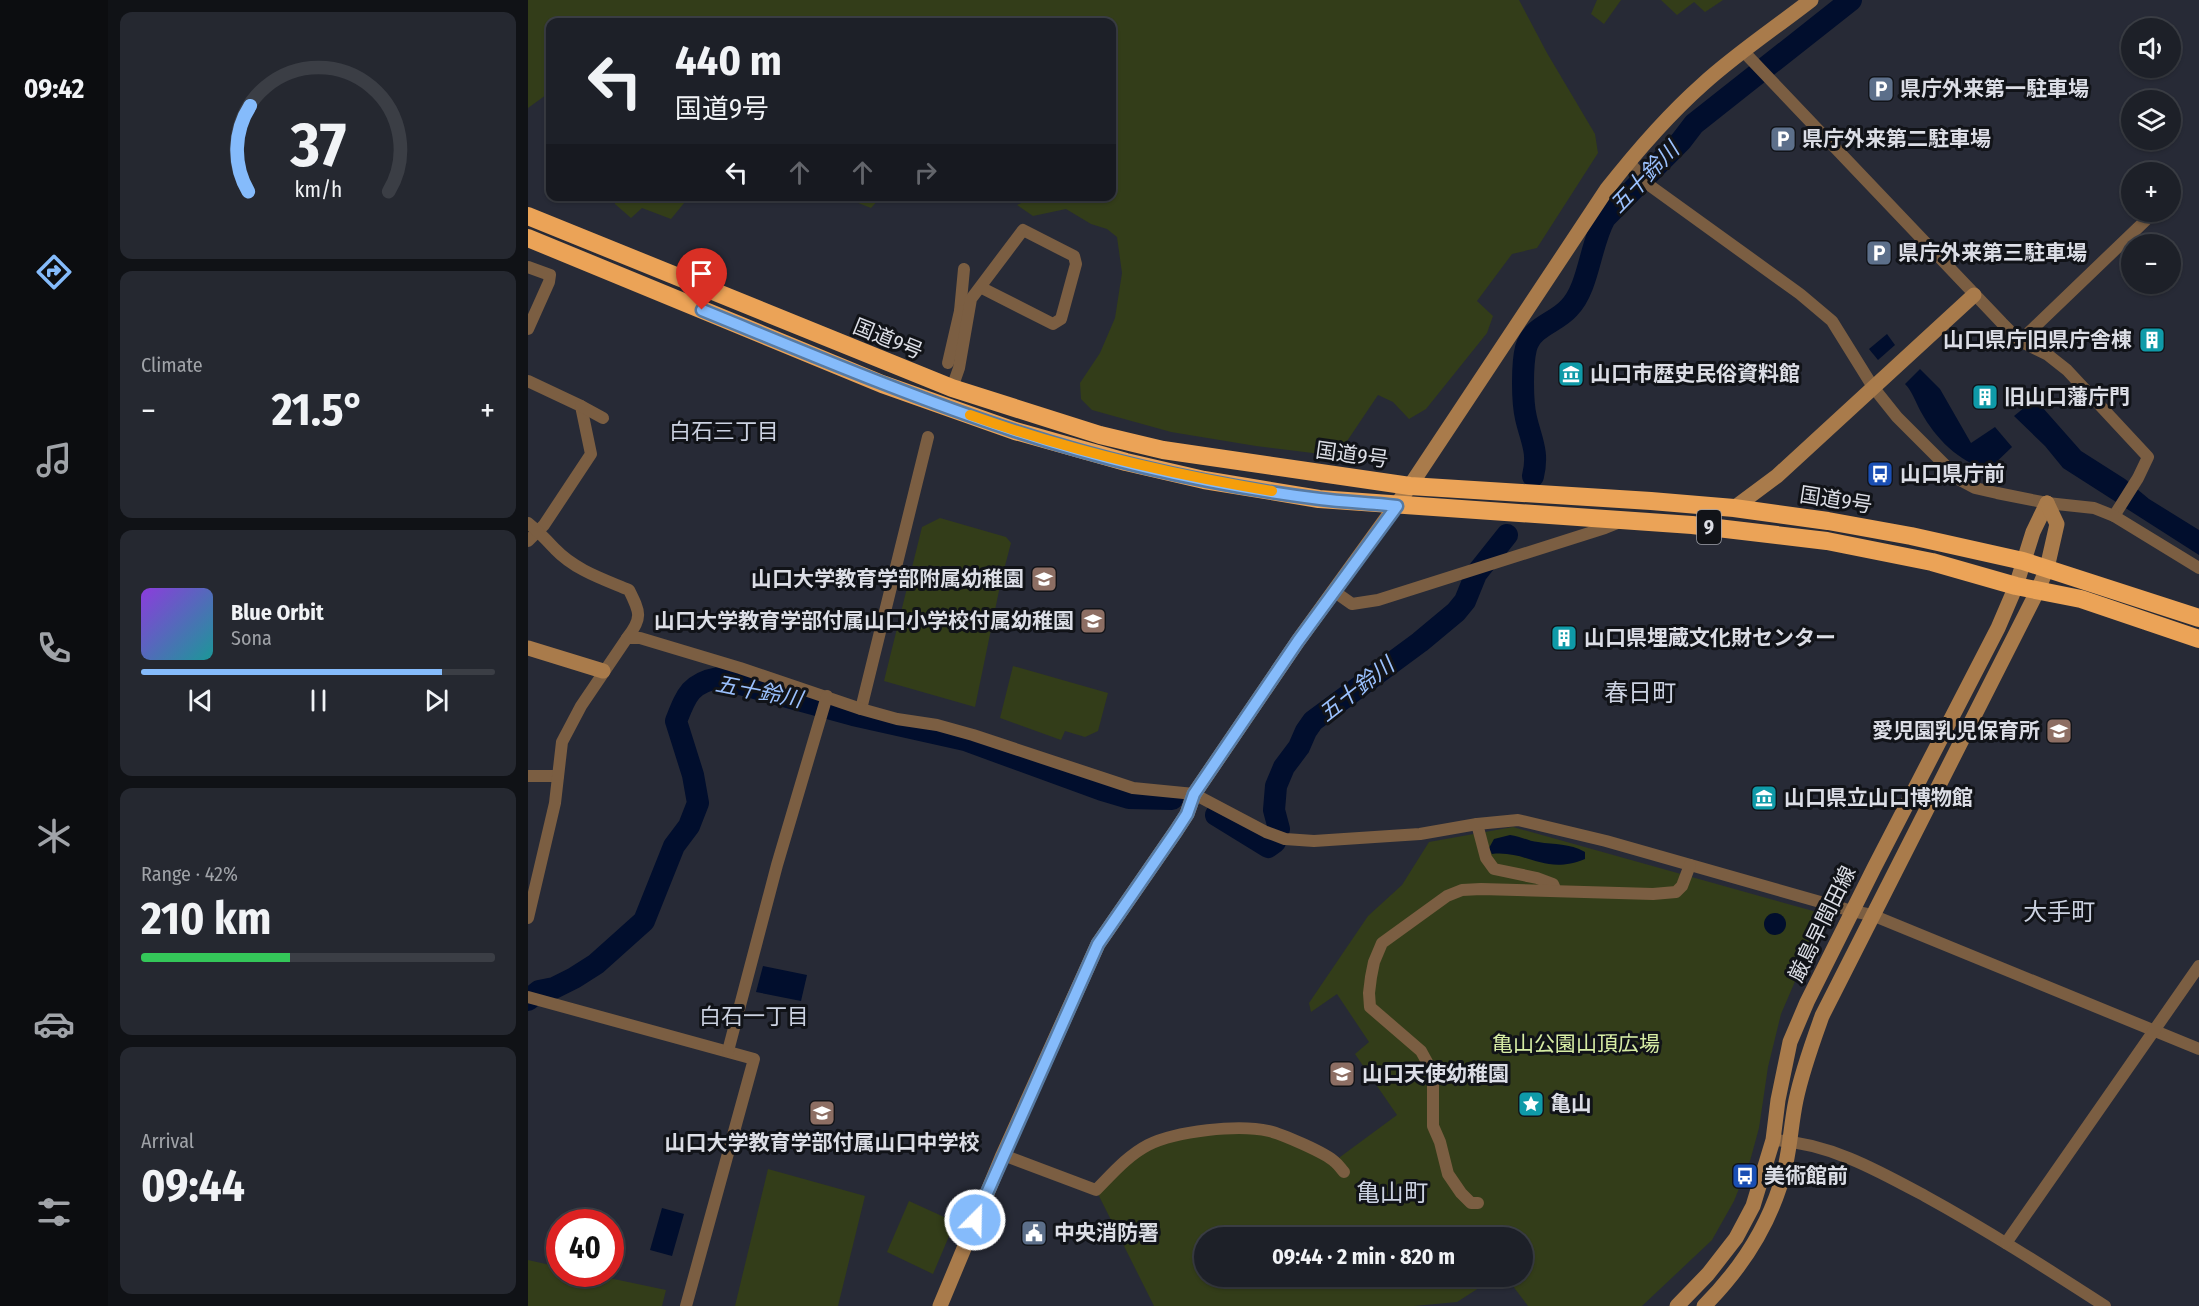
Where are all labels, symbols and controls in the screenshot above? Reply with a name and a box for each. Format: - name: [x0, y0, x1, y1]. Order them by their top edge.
- map controls: [2121, 18, 2181, 294]
- button: sound: [2121, 18, 2181, 78]
- text: 440 m: [675, 36, 782, 86]
- icon: left: [576, 42, 654, 120]
- text: 09:42: [24, 73, 84, 105]
- parking icon: 県庁外来第一駐車場: [1866, 74, 1896, 104]
- place label: 県庁外来第一駐車場: [1900, 76, 2089, 102]
- button: layers: [2121, 90, 2181, 150]
- text: 国道9号: [675, 93, 769, 125]
- text: 37: [289, 109, 346, 184]
- parking icon: 県庁外来第二駐車場: [1768, 124, 1798, 154]
- place label: 県庁外来第二駐車場: [1802, 126, 1991, 152]
- water label: 五十鈴川: [1604, 135, 1686, 218]
- icon: left: [720, 156, 753, 189]
- icon: ahead: [783, 156, 816, 189]
- icon: ahead: [846, 156, 879, 189]
- icon: right: [909, 156, 942, 189]
- button: +: [2121, 162, 2181, 222]
- text: km/h: [294, 178, 342, 204]
- button: −: [2121, 234, 2181, 294]
- parking icon: 県庁外来第三駐車場: [1864, 238, 1894, 268]
- place label: 県庁外来第三駐車場: [1898, 240, 2087, 266]
- pin: [676, 248, 727, 310]
- icon: directions: [33, 251, 75, 293]
- icon: arrive: [685, 257, 718, 290]
- street label: 国道9号: [849, 313, 927, 365]
- building icon: 山口県庁旧県庁舎棟: [2137, 325, 2167, 355]
- place label: 山口県庁旧県庁舎棟: [1943, 327, 2132, 353]
- text: Climate: [141, 353, 203, 377]
- museum icon: 山口市歴史民俗資料館: [1556, 359, 1586, 389]
- place label: 山口市歴史民俗資料館: [1590, 361, 1800, 387]
- building icon: 旧山口藩庁門: [1970, 382, 2000, 412]
- text: 21.5°: [272, 383, 364, 437]
- place label: 旧山口藩庁門: [2004, 384, 2130, 410]
- text: −: [141, 391, 156, 431]
- text: +: [480, 391, 495, 431]
- district label: 白石三丁目: [669, 418, 779, 445]
- street label: 国道9号: [1314, 437, 1390, 473]
- icon: music: [33, 439, 75, 481]
- bus stop icon: 山口県庁前: [1865, 459, 1895, 489]
- place label: 山口県庁前: [1900, 461, 2005, 487]
- street label: 国道9号: [1798, 481, 1874, 519]
- road number: 9: [1697, 510, 1721, 544]
- school or university icon: 山口大学教育学部附属幼稚園: [1029, 564, 1059, 594]
- place label: 山口大学教育学部附属幼稚園: [751, 566, 1024, 592]
- text: Blue Orbit: [231, 599, 324, 626]
- school or university icon: 山口大学教育学部付属山口小学校付属幼稚園: [1078, 606, 1108, 636]
- place label: 山口大学教育学部付属山口小学校付属幼稚園: [654, 608, 1074, 634]
- building icon: 山口県埋蔵文化財センター: [1549, 623, 1579, 653]
- place label: 山口県埋蔵文化財センター: [1584, 625, 1836, 651]
- text: Sona: [231, 626, 272, 650]
- icon: phone: [33, 627, 75, 669]
- water label: 五十鈴川: [1313, 650, 1401, 727]
- water label: 五十鈴川: [713, 670, 807, 714]
- district label: 春日町: [1604, 679, 1676, 707]
- icon: previous: [184, 684, 217, 717]
- icon: pause: [302, 684, 335, 717]
- icon: next: [420, 684, 453, 717]
- school or university icon: 愛児園乳児保育所: [2044, 716, 2074, 746]
- place label: 愛児園乳児保育所: [1872, 718, 2040, 744]
- museum icon: 山口県立山口博物館: [1749, 783, 1779, 813]
- place label: 山口県立山口博物館: [1784, 785, 1973, 811]
- icon: climate: [33, 815, 75, 857]
- text: Range · 42%: [141, 862, 238, 886]
- street label: 厳島早間田線: [1783, 862, 1861, 986]
- text: 210 km: [141, 892, 271, 946]
- district label: 大手町: [2023, 898, 2095, 926]
- icon: car: [33, 1003, 75, 1045]
- district label: 白石一丁目: [699, 1003, 809, 1030]
- park label: 亀山公園山頂広場: [1492, 1031, 1660, 1057]
- school or university icon: 山口天使幼稚園: [1327, 1059, 1357, 1089]
- place label: 山口天使幼稚園: [1362, 1061, 1509, 1087]
- place icon: 亀山: [1516, 1089, 1546, 1119]
- place label: 亀山: [1550, 1091, 1592, 1117]
- school or university icon: 山口大学教育学部付属山口中学校: [807, 1098, 837, 1128]
- text: Arrival: [141, 1129, 194, 1153]
- place label: 山口大学教育学部付属山口中学校: [665, 1130, 980, 1156]
- text: 09:44: [141, 1159, 245, 1213]
- bus stop icon: 美術館前: [1730, 1161, 1760, 1191]
- place label: 美術館前: [1764, 1163, 1848, 1189]
- district label: 亀山町: [1356, 1179, 1428, 1207]
- position arrow: [943, 1188, 1007, 1252]
- icon: filters: [33, 1191, 75, 1233]
- speed limit sign: 40: [546, 1209, 624, 1287]
- public building icon: 中央消防署: [1019, 1218, 1049, 1248]
- place label: 中央消防署: [1054, 1220, 1159, 1246]
- text: 09:44 · 2 min · 820 m: [1272, 1243, 1455, 1270]

